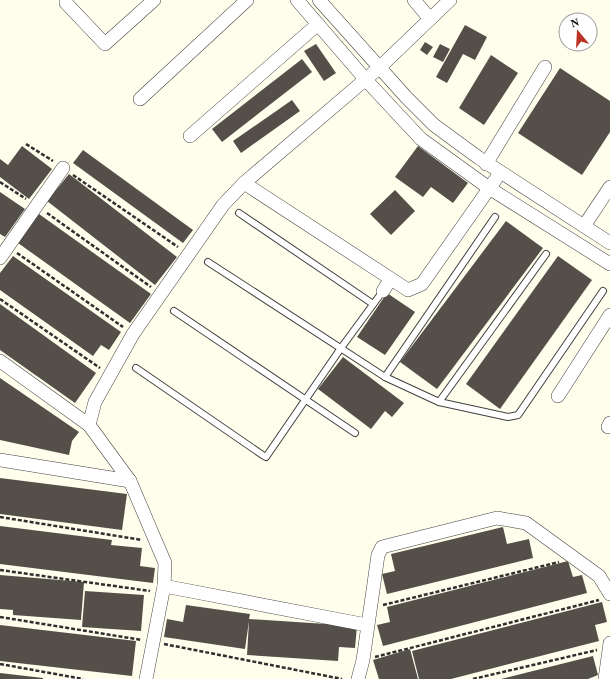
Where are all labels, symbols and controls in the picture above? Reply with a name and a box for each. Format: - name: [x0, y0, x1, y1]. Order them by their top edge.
- north arrow: [558, 12, 598, 52]
- text: N: [569, 16, 581, 29]

